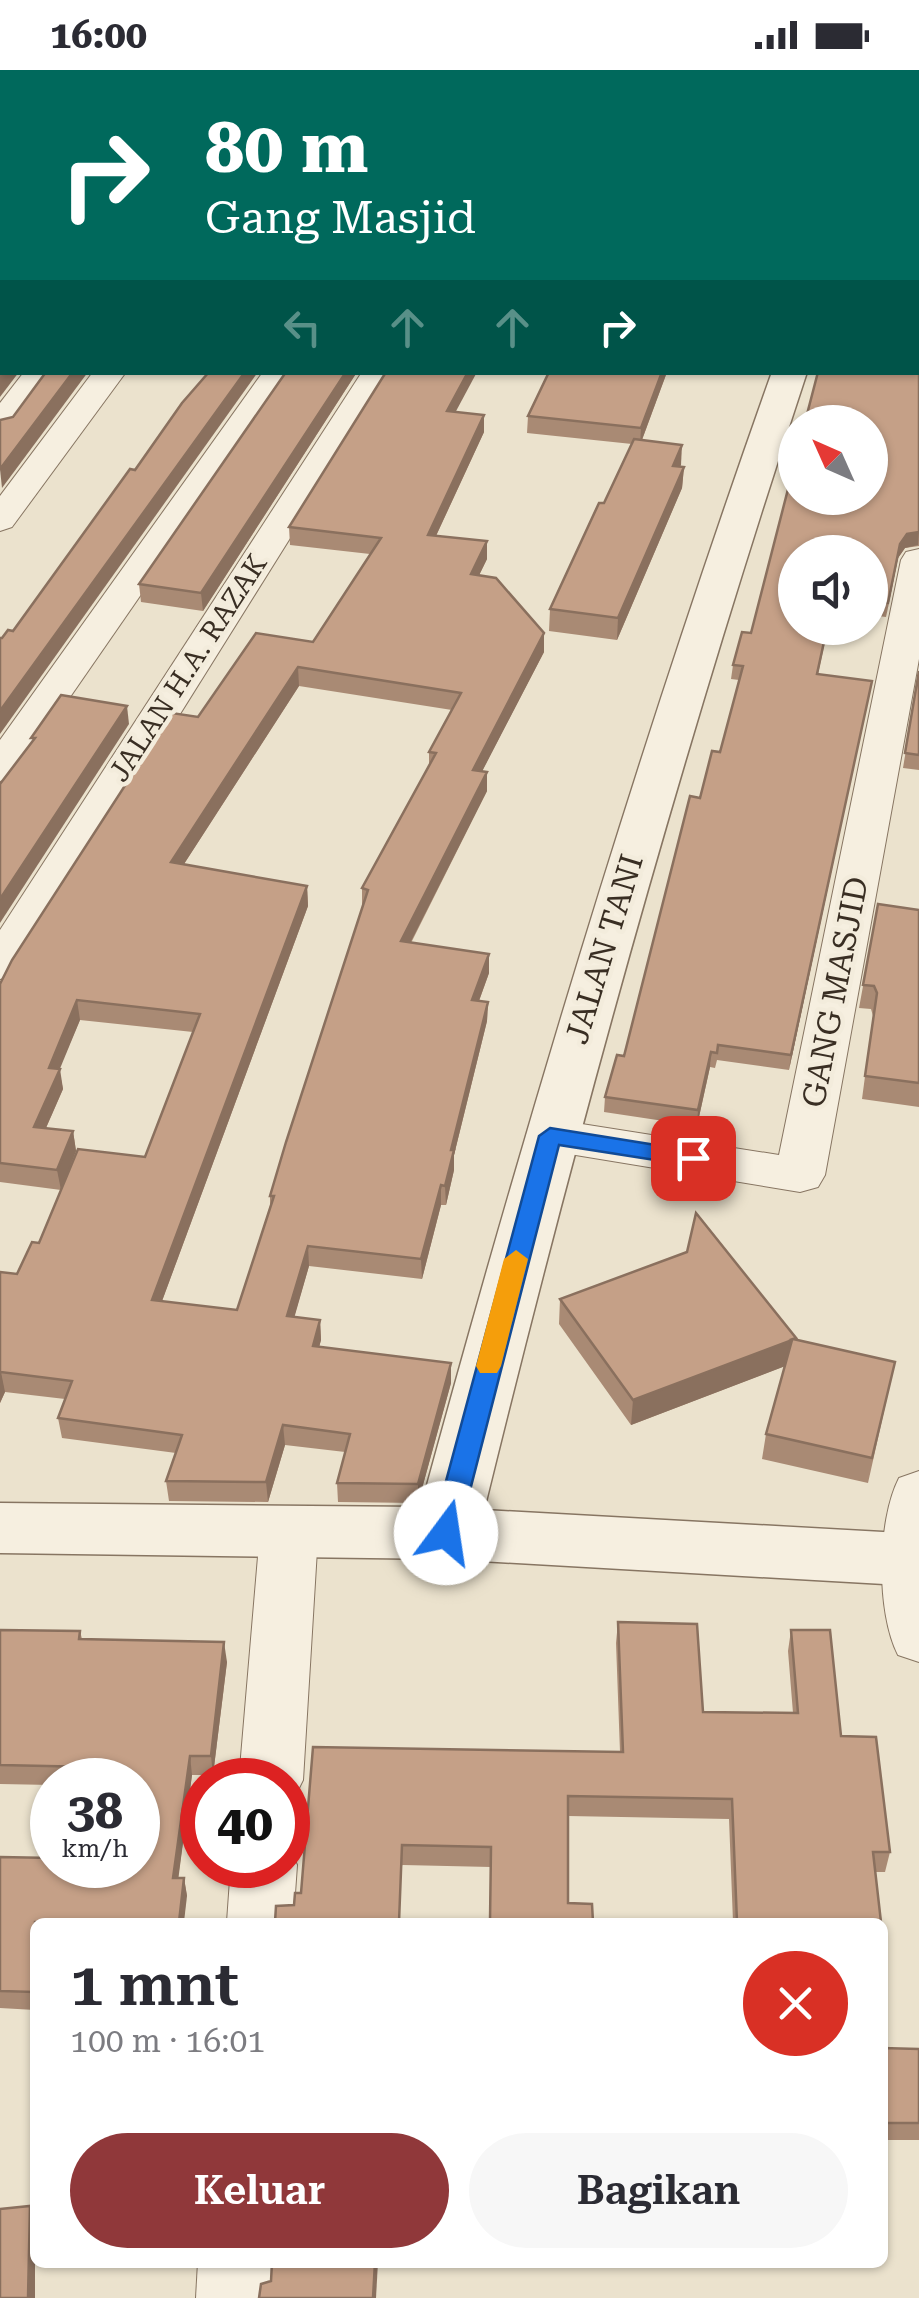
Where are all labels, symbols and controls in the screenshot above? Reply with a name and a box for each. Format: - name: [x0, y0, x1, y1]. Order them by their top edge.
- text: 16:00: [50, 13, 147, 57]
- text: 80 m: [205, 107, 369, 189]
- icon: right: [40, 110, 170, 240]
- text: Gang Masjid: [205, 191, 476, 244]
- icon: left: [275, 300, 330, 355]
- icon: ahead: [380, 300, 435, 355]
- icon: ahead: [485, 300, 540, 355]
- icon: right: [590, 300, 645, 355]
- north arrow: [778, 405, 888, 515]
- map controls: [778, 405, 888, 645]
- button: sound: [778, 535, 888, 645]
- street label: JALAN H.A. RAZAK: [102, 548, 274, 788]
- street label: JALAN TANI: [557, 850, 651, 1048]
- street label: GANG MASJID: [794, 873, 876, 1111]
- pin: [651, 1116, 736, 1201]
- icon: arrive: [666, 1131, 721, 1186]
- position arrow: [394, 1481, 498, 1585]
- speed limit sign: 40: [180, 1758, 310, 1888]
- text: 38: [67, 1782, 123, 1840]
- text: km/h: [62, 1834, 128, 1863]
- text: 1 mnt: [70, 1949, 239, 2020]
- button: close: [743, 1951, 848, 2056]
- text: 100 m · 16:01: [70, 2022, 265, 2060]
- button: Keluar: [70, 2133, 449, 2248]
- button: Bagikan: [469, 2133, 848, 2248]

